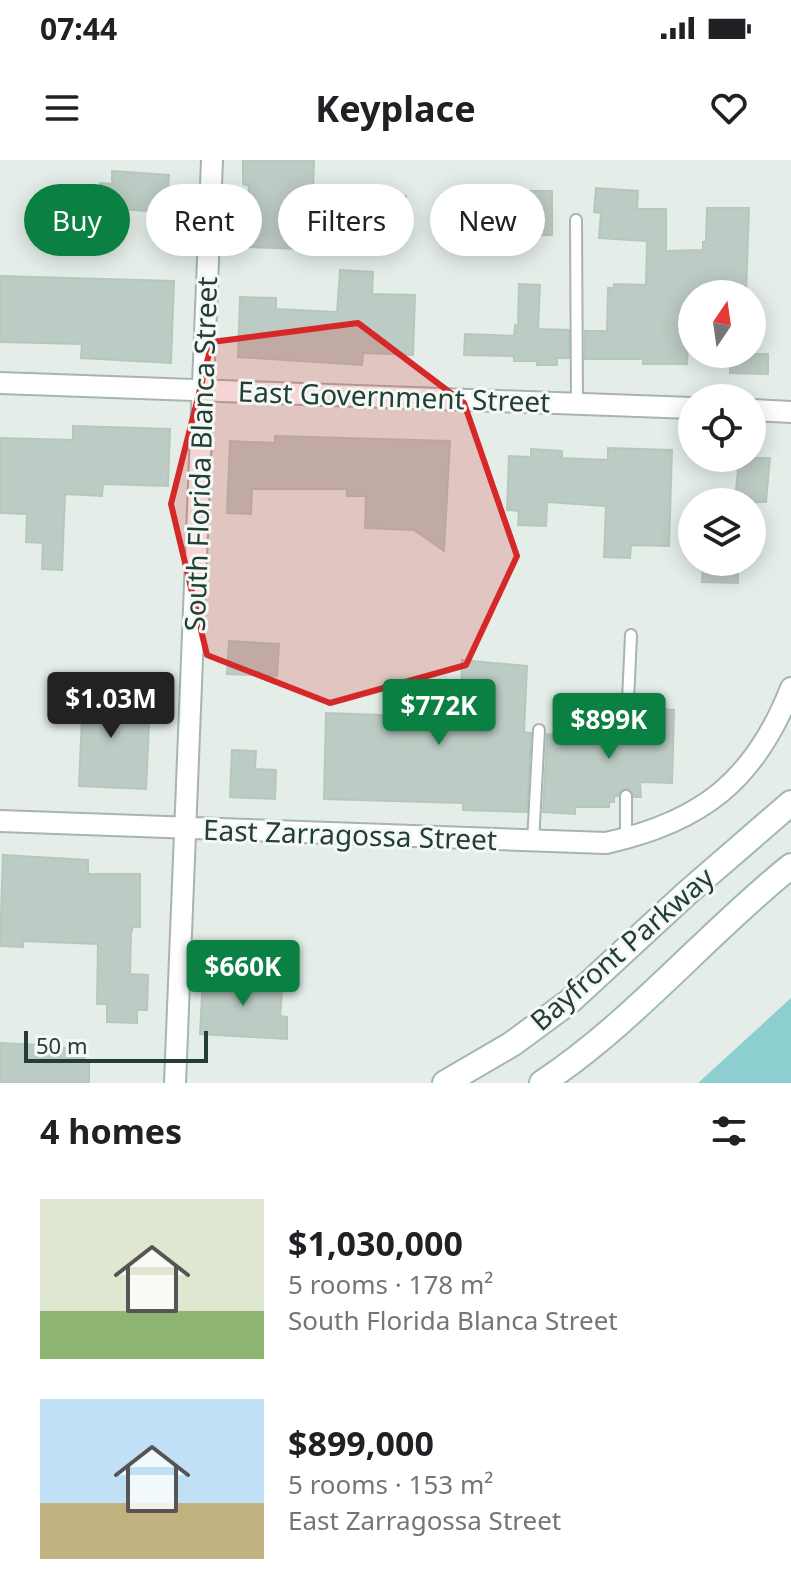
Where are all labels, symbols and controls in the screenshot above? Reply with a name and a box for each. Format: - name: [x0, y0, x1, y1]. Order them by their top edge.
- text: 07:44: [40, 8, 117, 49]
- text: Keyplace: [315, 84, 476, 133]
- icon: menu: [40, 86, 84, 130]
- icon: heart: [707, 86, 751, 130]
- chip: Buy: [24, 184, 130, 256]
- chip: Rent: [146, 184, 262, 256]
- chip: Filters: [278, 184, 414, 256]
- chip: New: [430, 184, 545, 256]
- street label: South Florida Blanca Street: [175, 276, 225, 632]
- north arrow: [678, 280, 766, 368]
- map controls: [678, 280, 766, 576]
- street label: East Government Street: [237, 372, 551, 420]
- button: locate: [678, 384, 766, 472]
- button: layers: [678, 488, 766, 576]
- pin: $1.03M: [46, 672, 176, 740]
- pin: $772K: [383, 679, 495, 747]
- text: $1.03M: [65, 680, 157, 716]
- text: $772K: [401, 687, 477, 723]
- pin: $899K: [553, 693, 665, 761]
- text: $899K: [571, 701, 647, 737]
- street label: East Zarragossa Street: [202, 810, 498, 858]
- street label: Bayfront Parkway: [521, 857, 722, 1039]
- pin: $660K: [187, 940, 299, 1008]
- text: $660K: [205, 948, 281, 984]
- scale bar: [24, 1027, 208, 1063]
- text: 50 m: [36, 1030, 87, 1060]
- text: 4 homes: [40, 1108, 182, 1154]
- icon: filters: [707, 1109, 751, 1153]
- text: $1,030,000: [288, 1220, 463, 1266]
- icon: home: [104, 1231, 200, 1327]
- text: 5 rooms · 178 m²: [288, 1266, 493, 1302]
- text: South Florida Blanca Street: [288, 1302, 618, 1338]
- text: $899,000: [288, 1420, 434, 1466]
- icon: home: [104, 1431, 200, 1527]
- text: 5 rooms · 153 m²: [288, 1466, 493, 1502]
- text: East Zarragossa Street: [288, 1502, 561, 1538]

